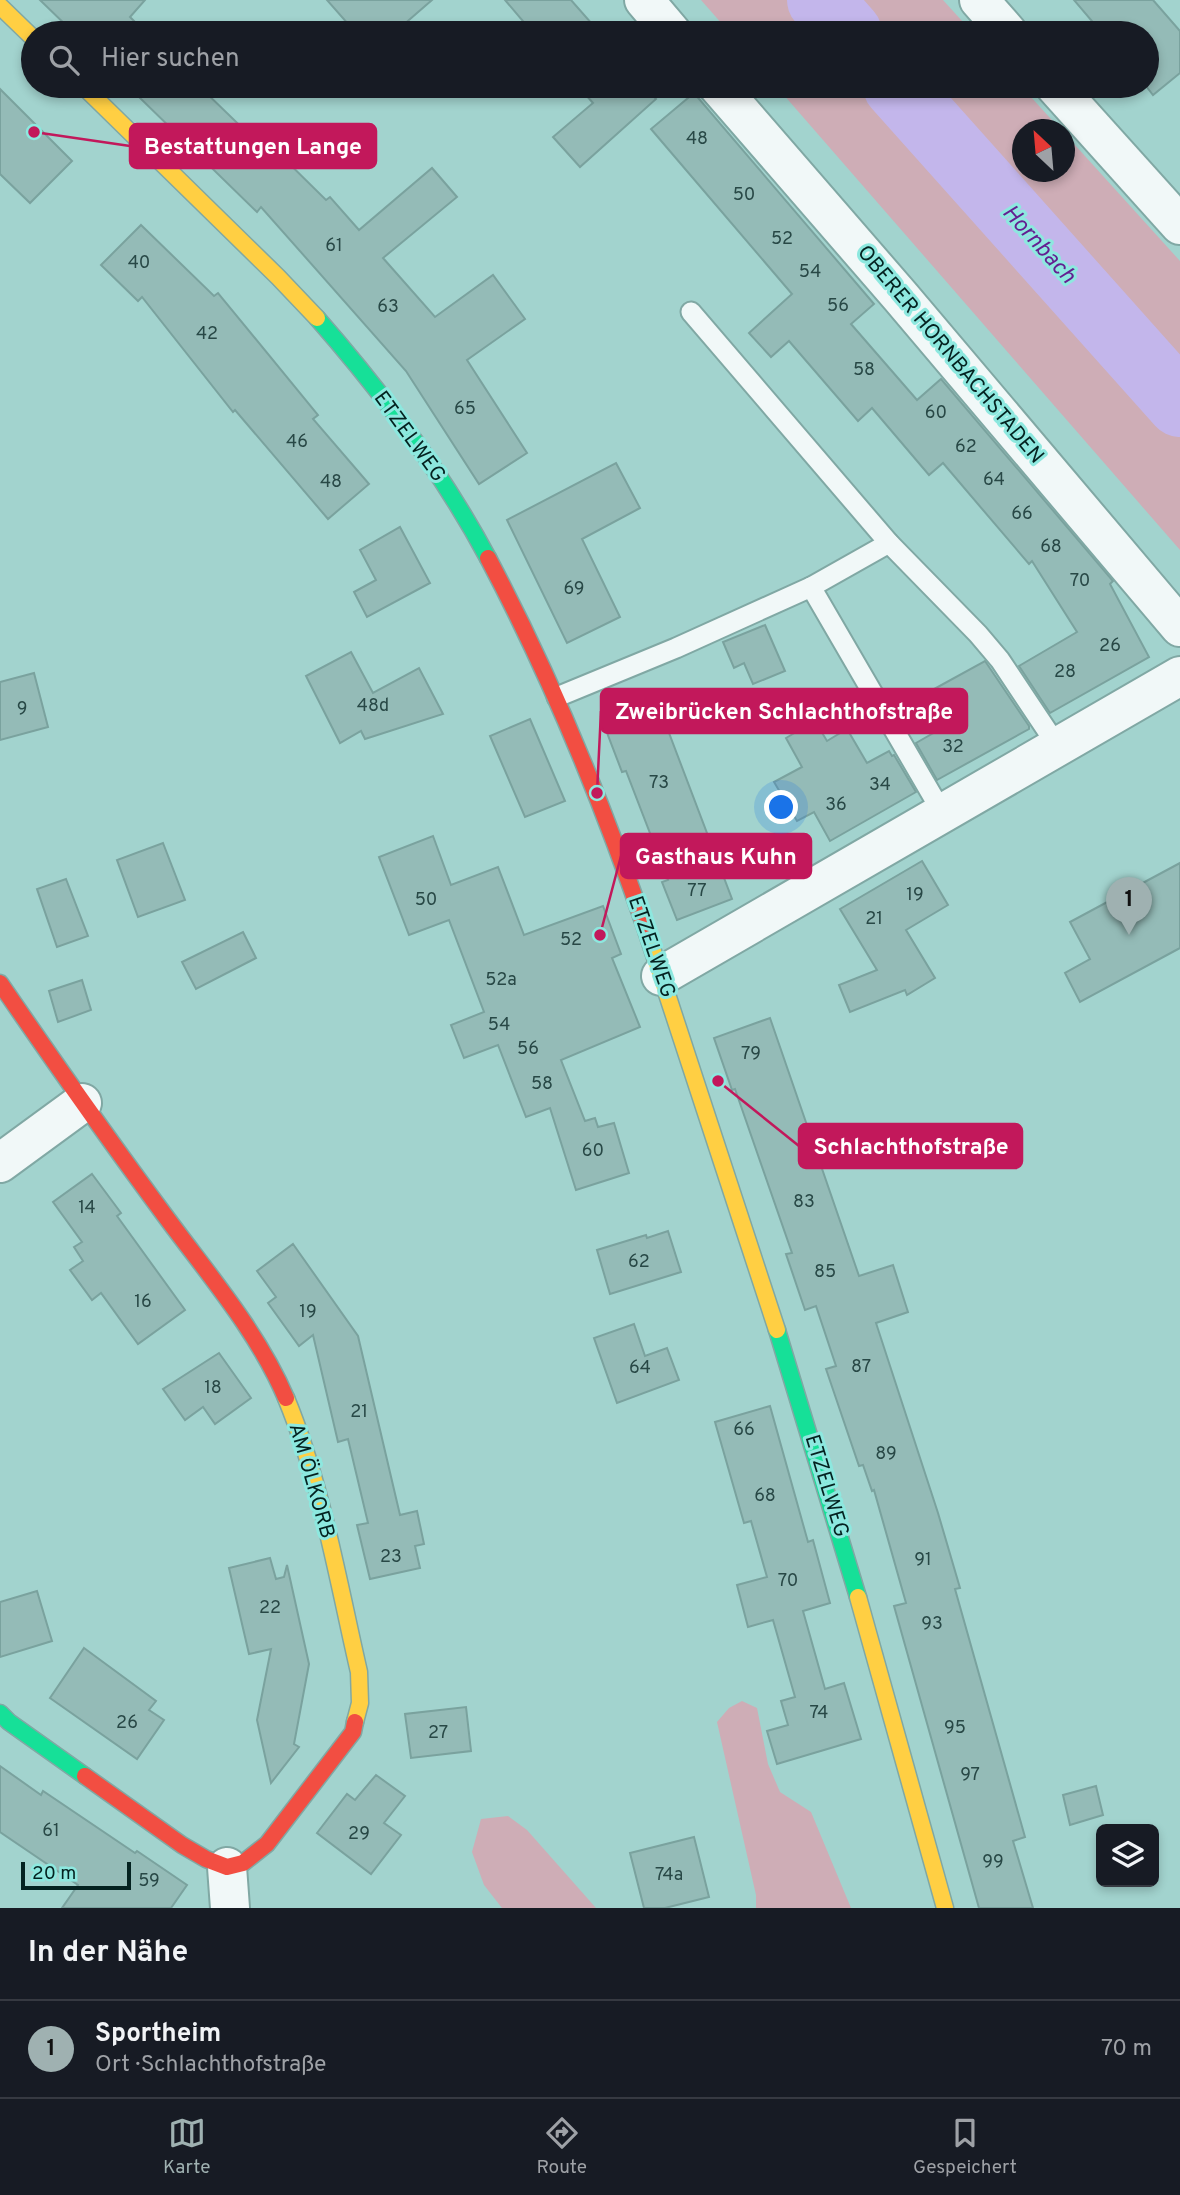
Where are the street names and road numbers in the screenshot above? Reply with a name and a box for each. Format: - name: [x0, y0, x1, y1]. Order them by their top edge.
- street label: OBERER HORNBACHSTADEN: [851, 240, 1049, 470]
- street label: ETZELWEG: [367, 386, 451, 488]
- street label: ETZELWEG: [621, 892, 681, 1002]
- street label: AM ÖLKORB: [282, 1420, 340, 1542]
- street label: ETZELWEG: [798, 1431, 854, 1541]

